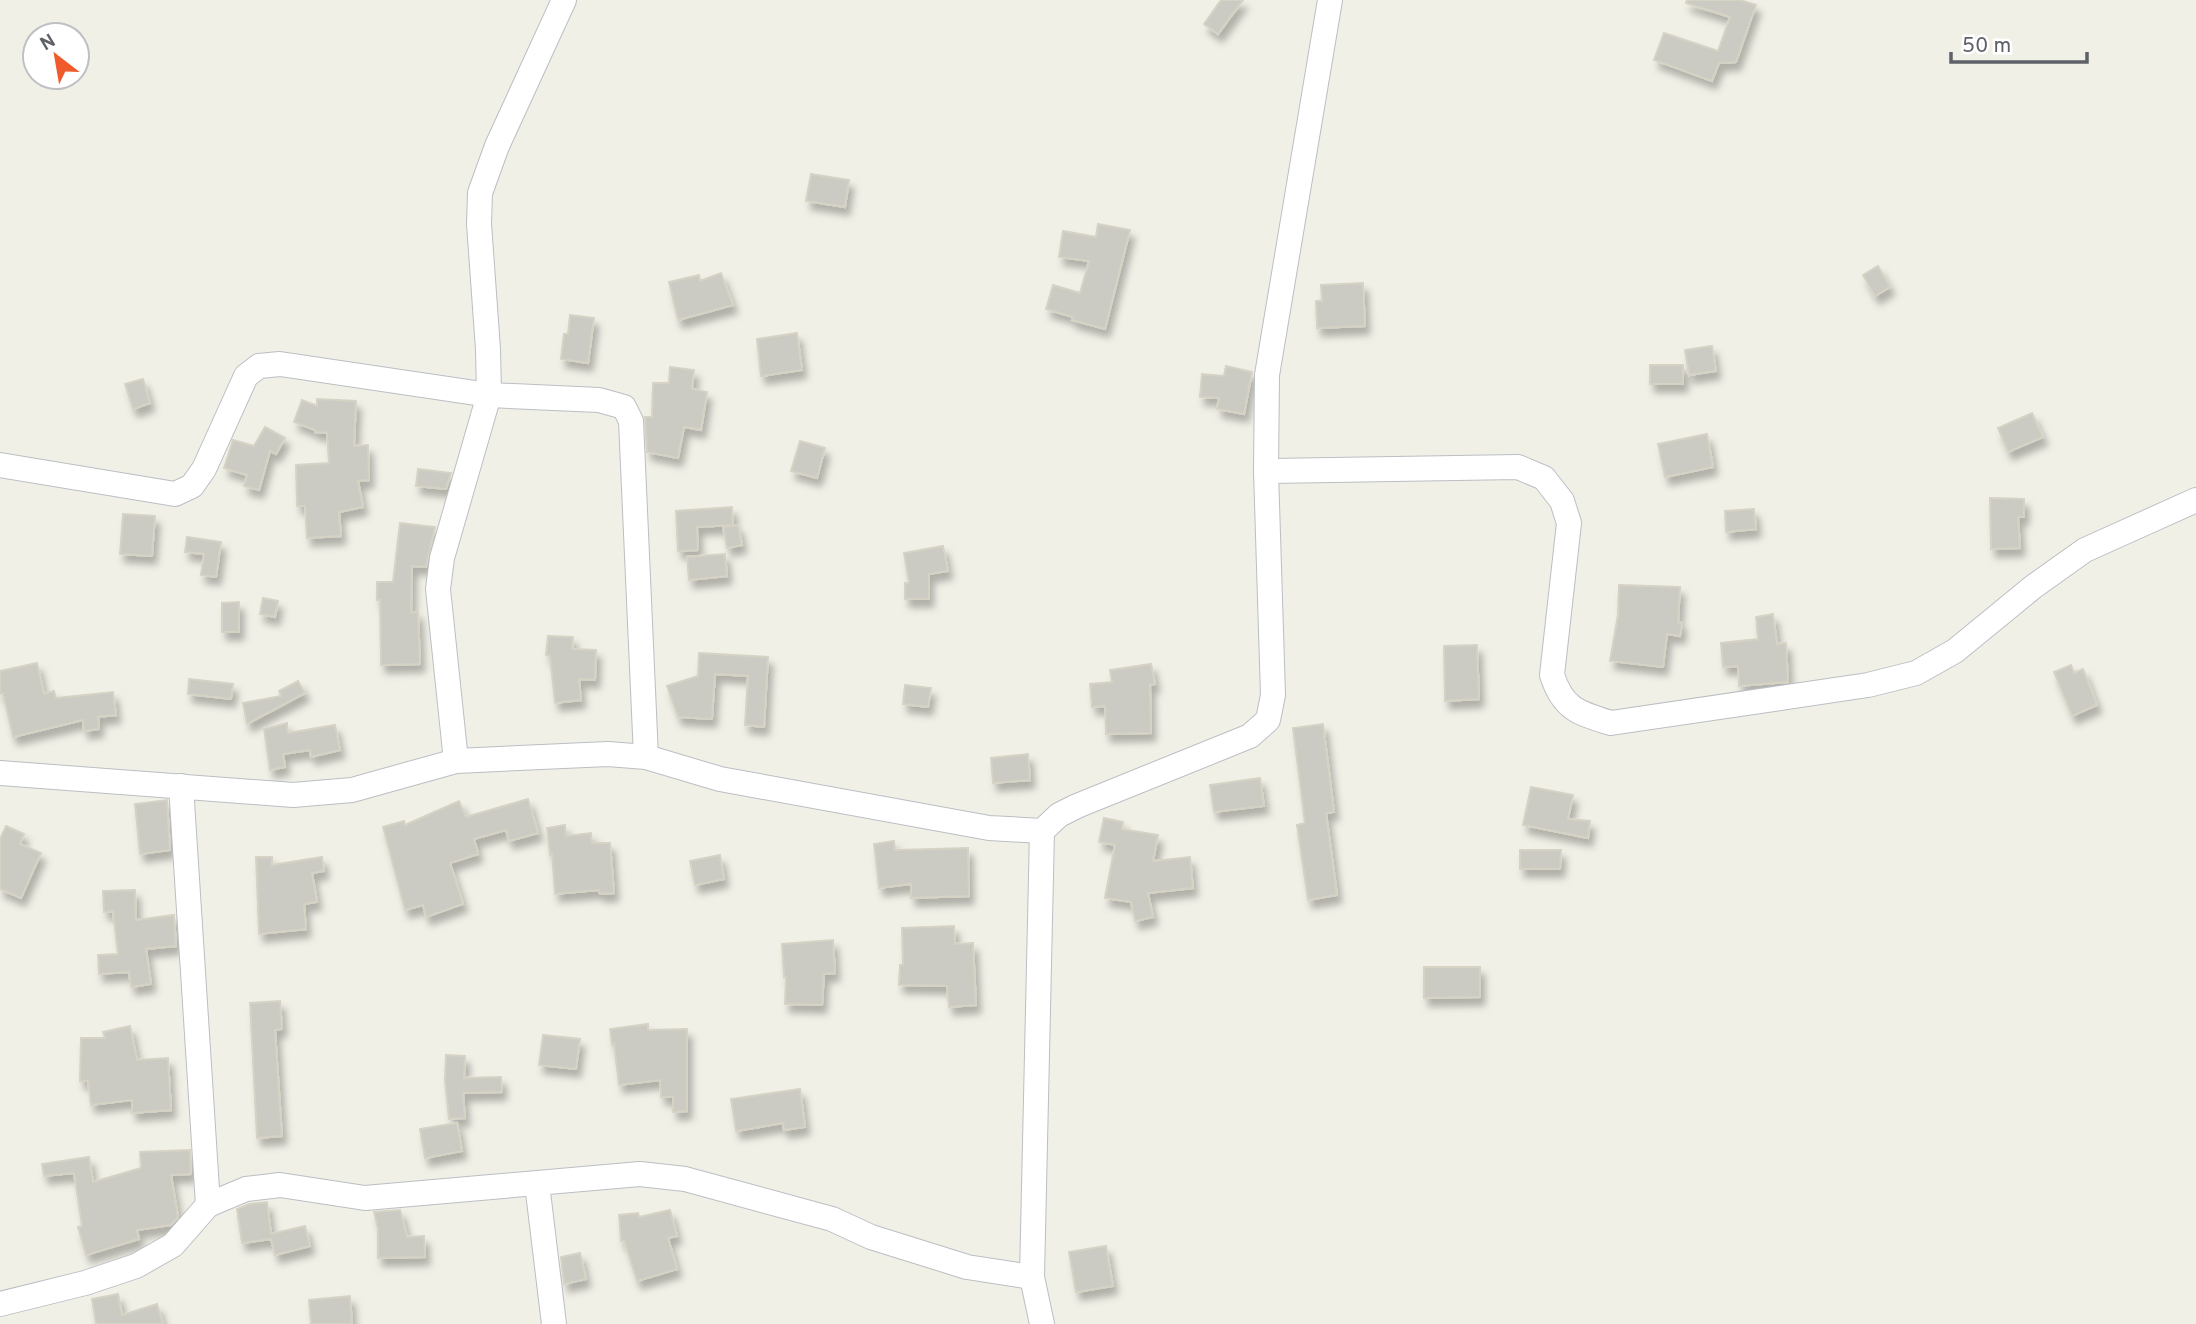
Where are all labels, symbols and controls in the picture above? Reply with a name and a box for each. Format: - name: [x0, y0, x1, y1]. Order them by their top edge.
- north arrow: [21, 21, 91, 91]
- scale bar: [1951, 21, 2088, 65]
- text: N: [36, 29, 60, 57]
- text: 50 m: [1962, 33, 2011, 60]

